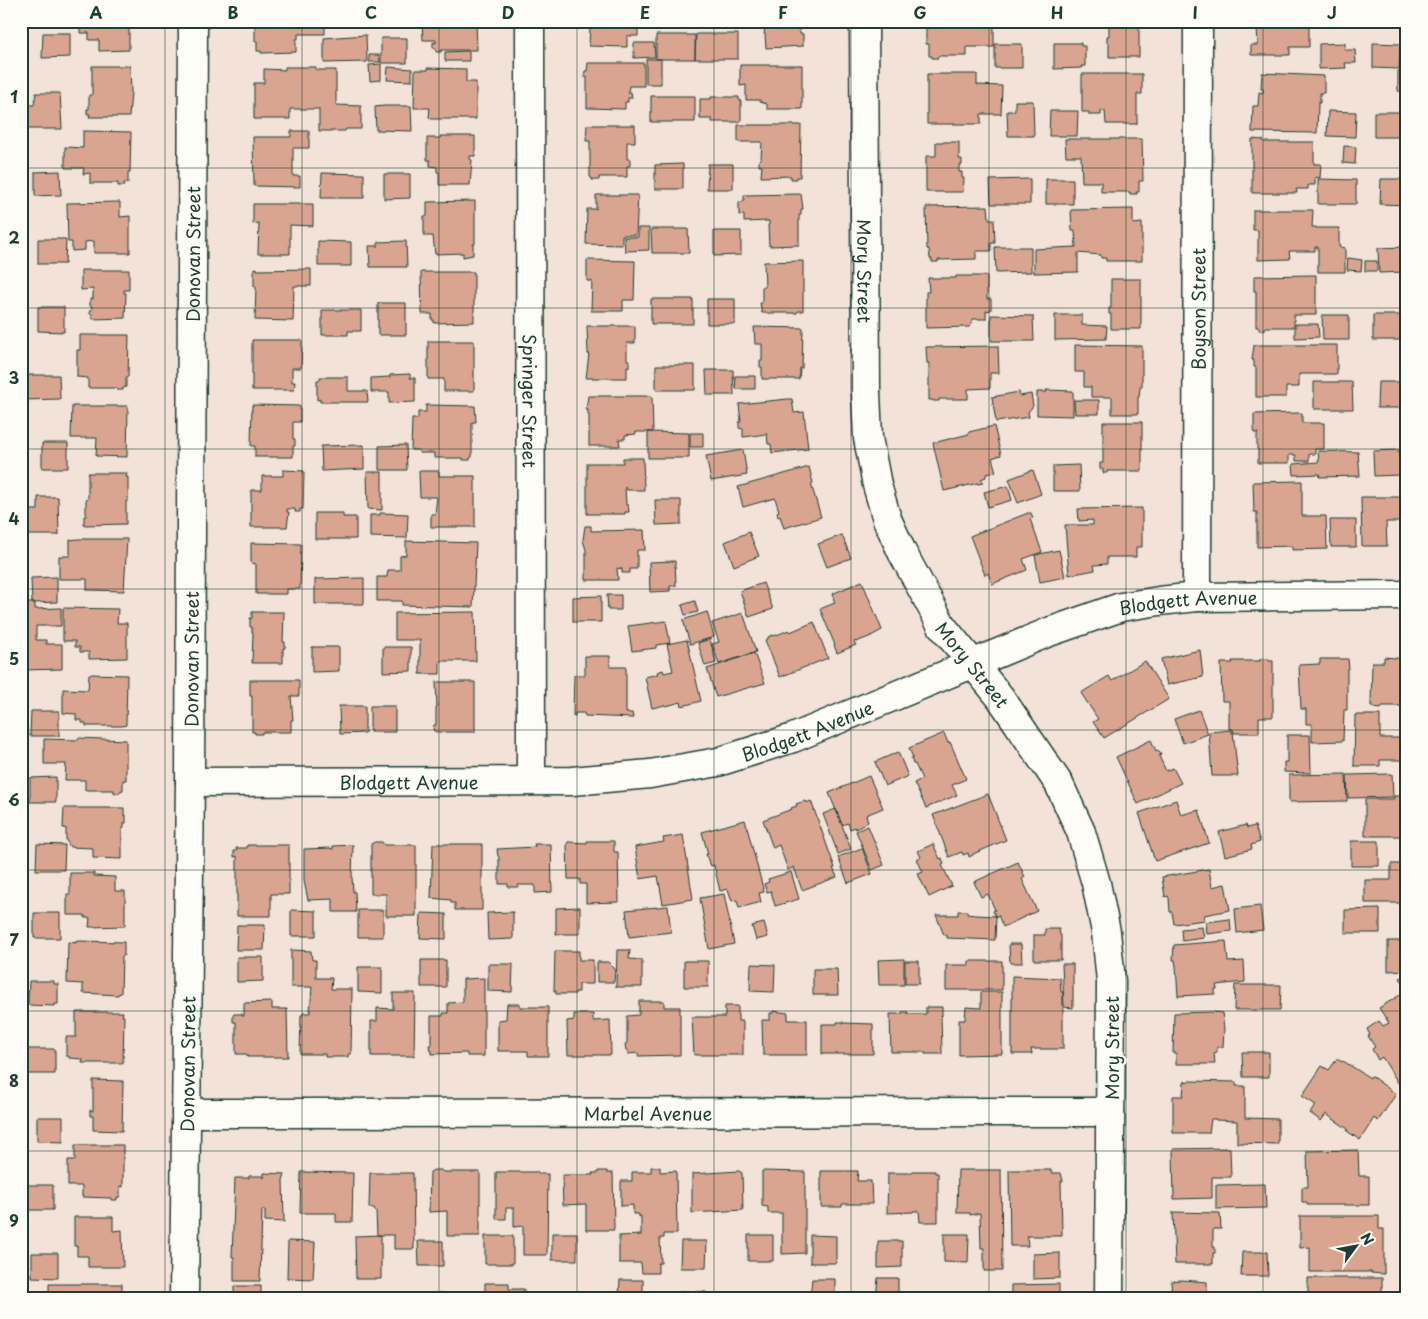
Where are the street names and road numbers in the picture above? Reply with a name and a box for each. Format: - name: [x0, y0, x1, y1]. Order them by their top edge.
- street label: Donovan Street: [178, 186, 206, 322]
- street label: Mory Street: [852, 219, 879, 323]
- street label: Boyson Street: [1184, 248, 1211, 370]
- street label: Springer Street: [517, 334, 544, 468]
- street label: Blodgett Avenue: [1117, 583, 1258, 621]
- street label: Donovan Street: [177, 591, 204, 727]
- street label: Mory Street: [930, 615, 1017, 713]
- street label: Blodgett Avenue: [738, 693, 877, 767]
- street label: Blodgett Avenue: [339, 768, 479, 795]
- street label: Donovan Street: [172, 996, 201, 1132]
- street label: Mory Street: [1098, 996, 1125, 1100]
- street label: Marbel Avenue: [584, 1099, 712, 1126]

